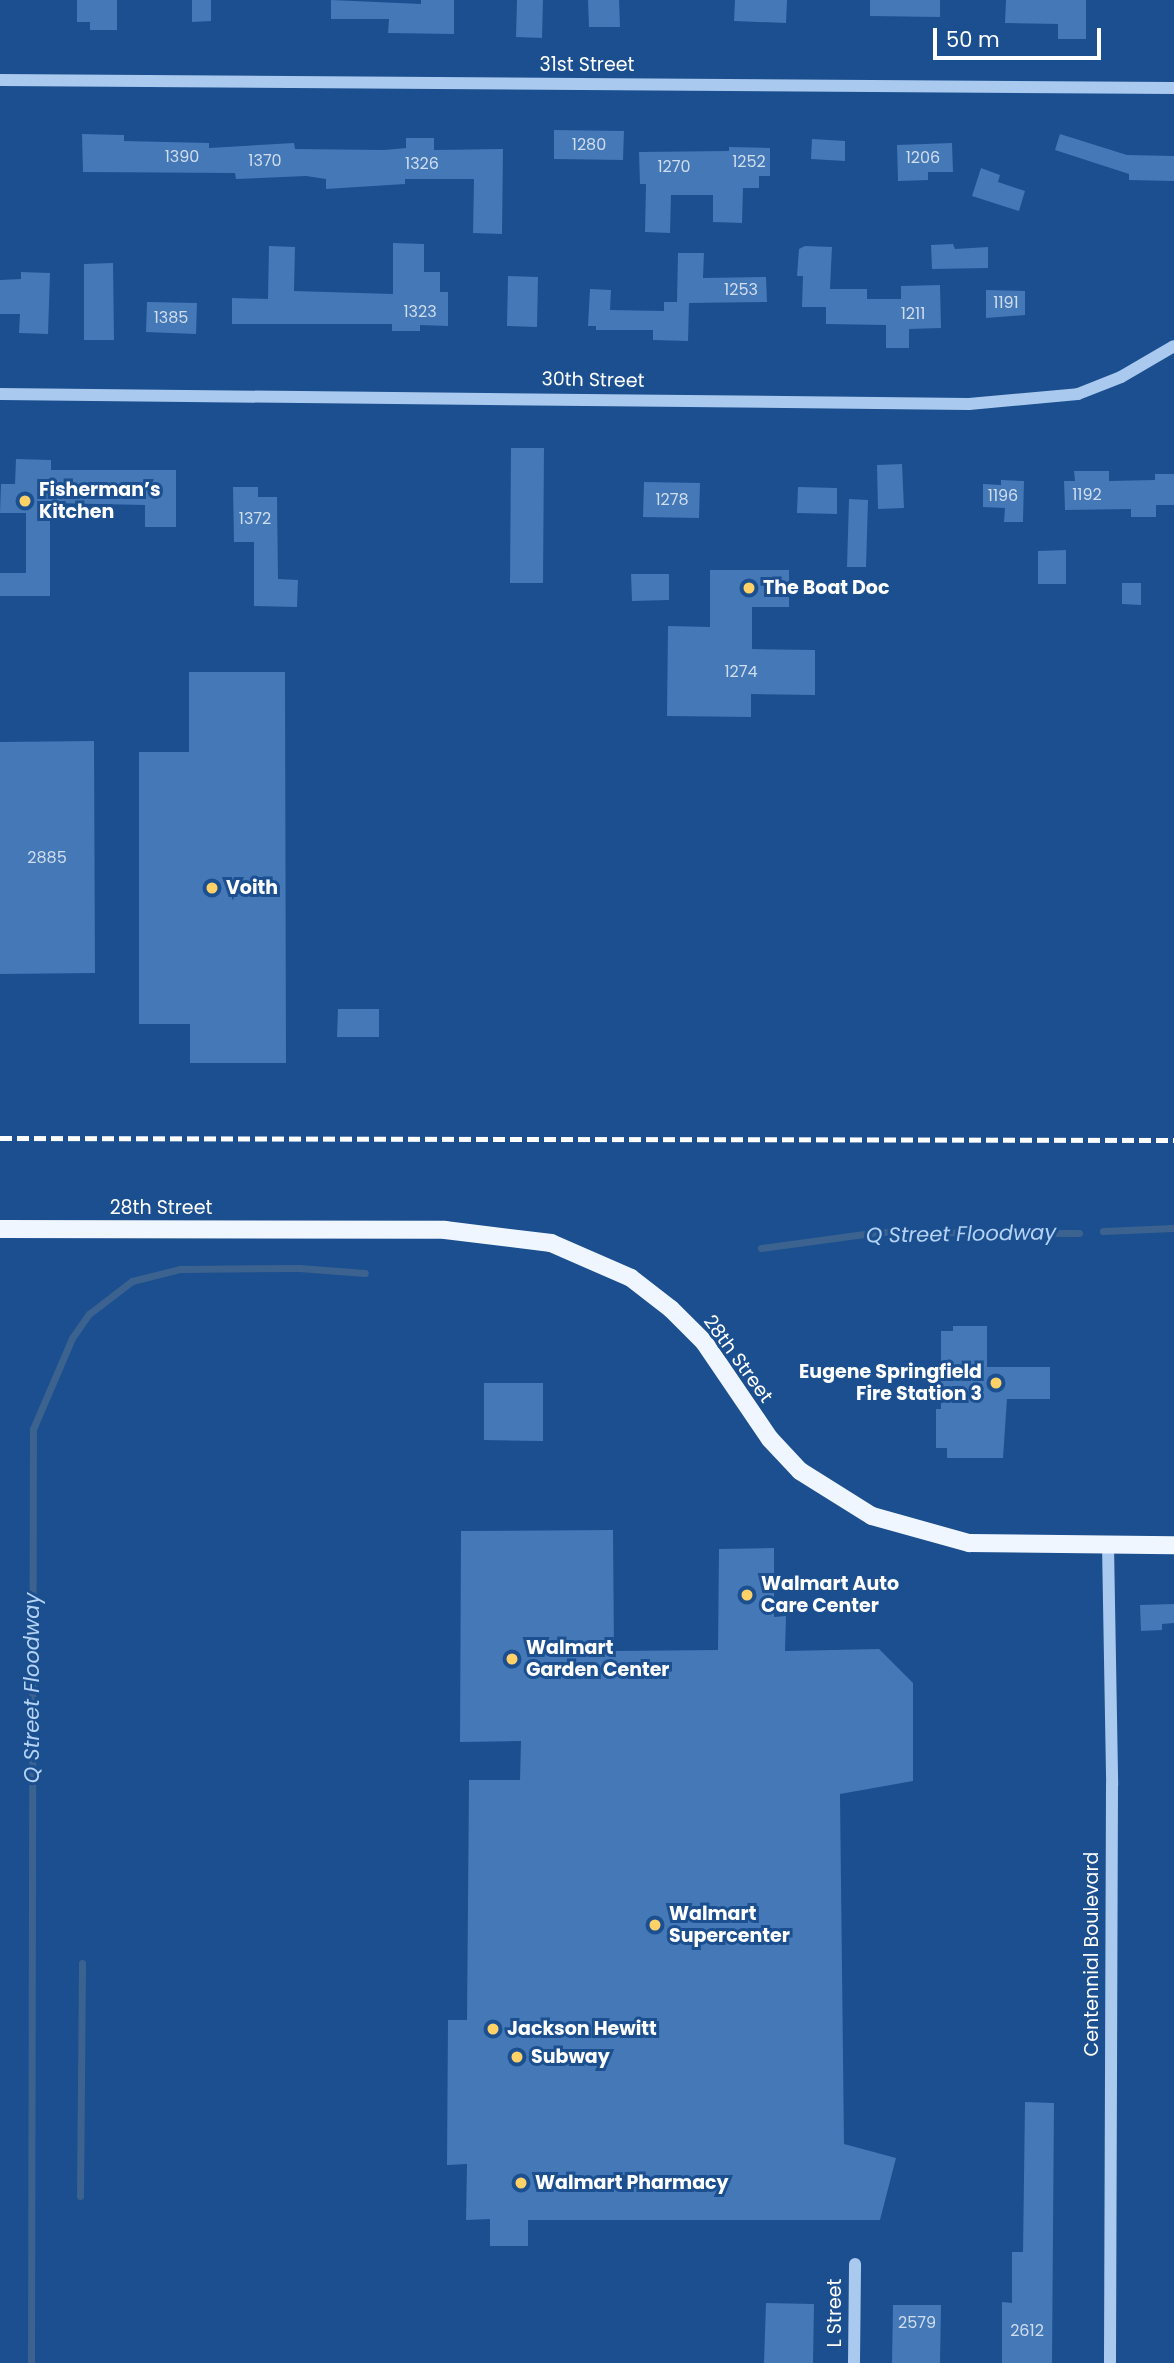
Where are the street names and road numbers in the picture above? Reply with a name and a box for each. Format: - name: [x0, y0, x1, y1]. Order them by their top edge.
- street label: 31st Street: [540, 54, 634, 76]
- street label: 30th Street: [541, 368, 645, 392]
- street label: 28th Street: [110, 1197, 212, 1219]
- street label: 28th Street: [699, 1311, 777, 1407]
- street label: Centennial Boulevard: [1081, 1852, 1103, 2056]
- street label: L Street: [824, 2279, 846, 2347]

